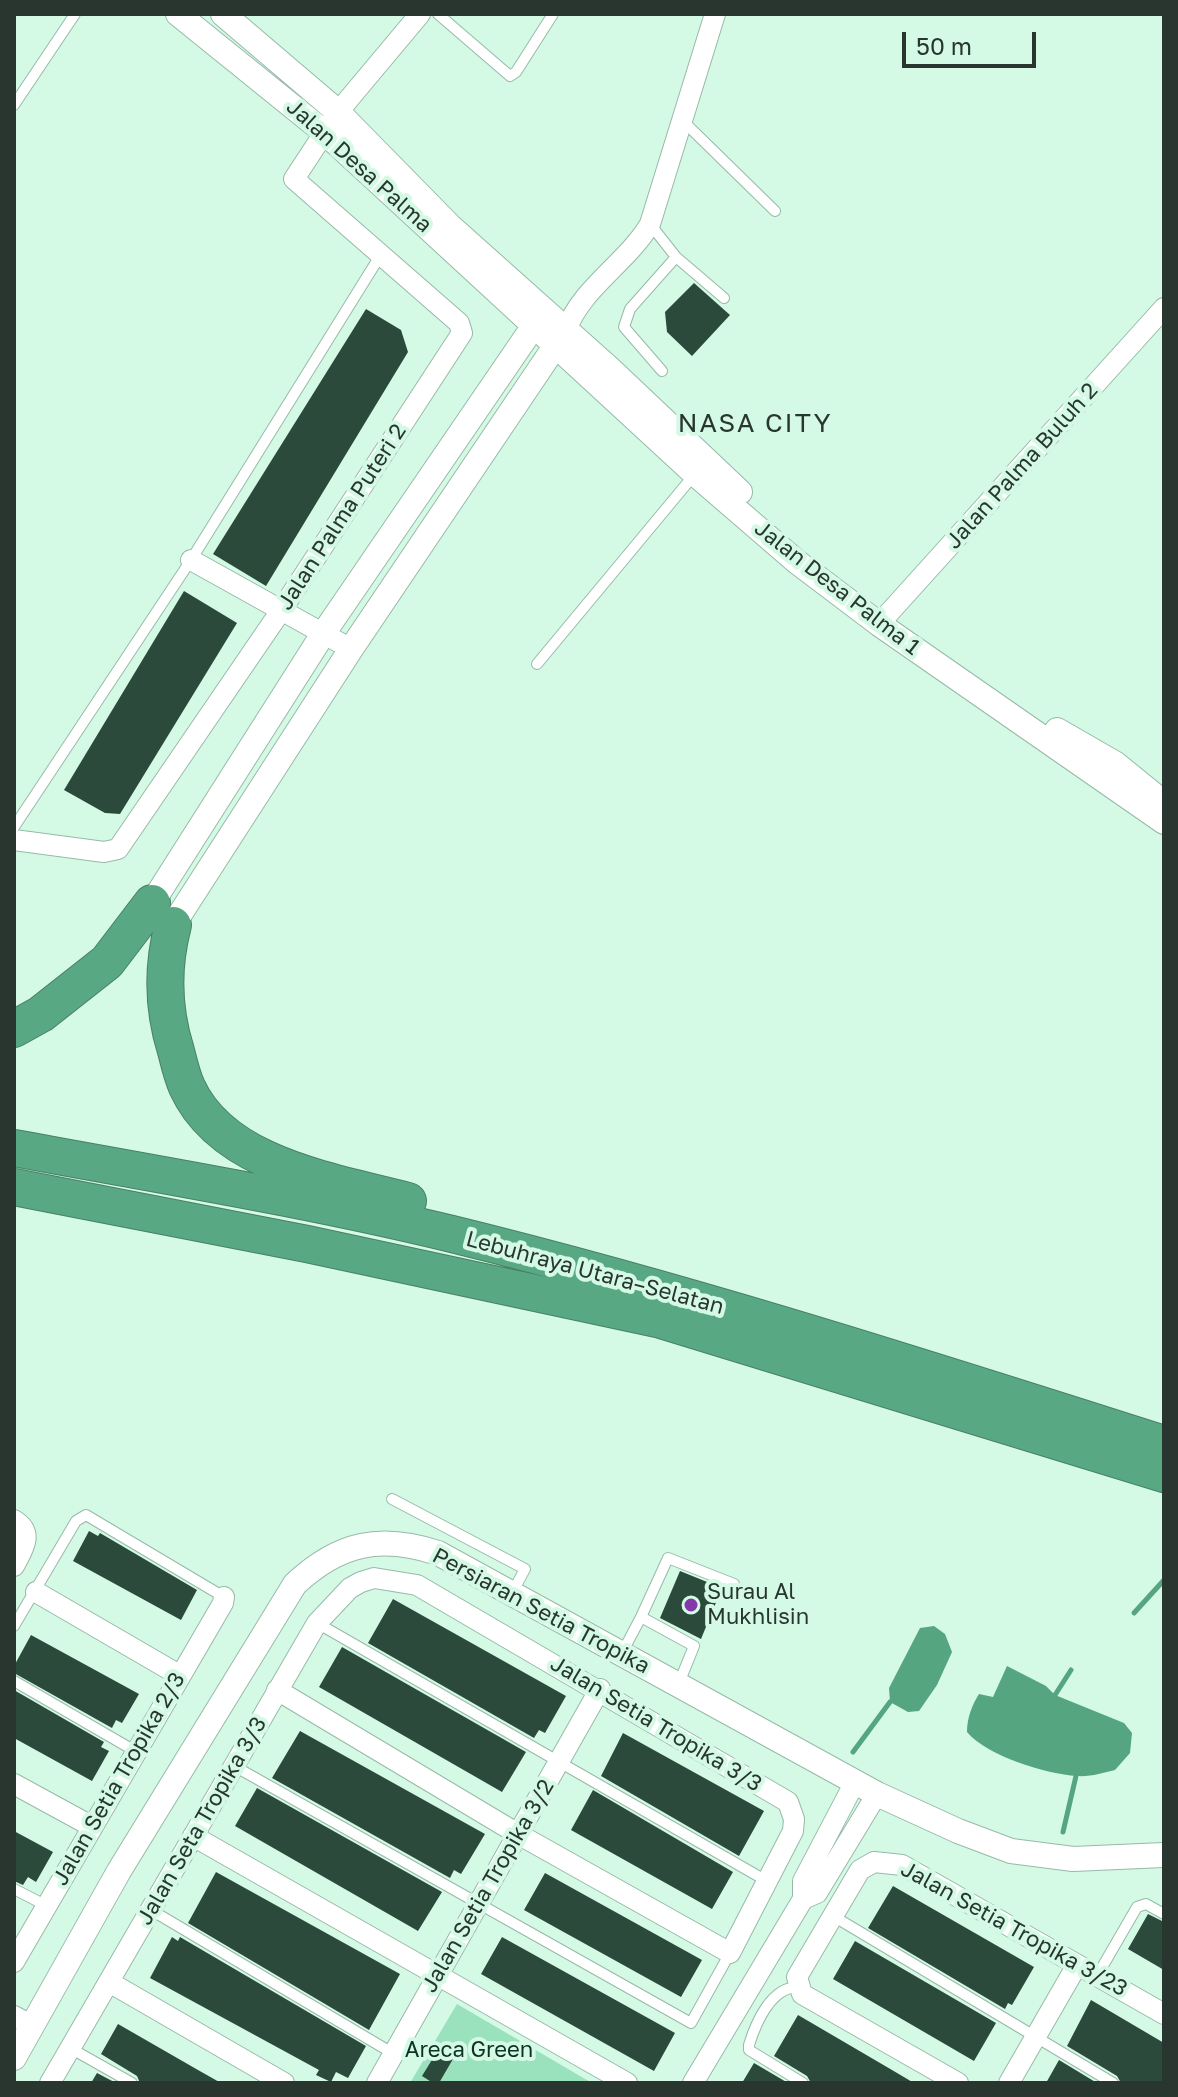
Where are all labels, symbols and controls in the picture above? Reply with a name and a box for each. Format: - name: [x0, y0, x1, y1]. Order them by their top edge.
- scale bar: [906, 16, 1040, 66]
- text: 50 m: [916, 31, 972, 60]
- street label: Jalan Desa Palma: [281, 94, 437, 238]
- street label: Jalan Palma Buluh 2: [940, 378, 1104, 554]
- district label: NASA CITY: [678, 408, 832, 440]
- street label: Jalan Palma Puteri 2: [272, 419, 412, 615]
- street label: Jalan Desa Palma 1: [749, 515, 925, 661]
- street label: Lebuhraya Utara–Selatan: [463, 1226, 727, 1320]
- street label: Persiaran Setia Tropika: [428, 1543, 654, 1679]
- place label: Surau Al Mukhlisin: [707, 1579, 809, 1630]
- marker: Surau Al Mukhlisin: [682, 1596, 700, 1614]
- street label: Jalan Setia Tropika 3/3: [546, 1650, 766, 1798]
- street label: Jalan Setia Tropika 2/3: [47, 1668, 191, 1890]
- street label: Jalan Seta Tropika 3/3: [132, 1712, 272, 1930]
- street label: Jalan Setia Tropika 3/2: [416, 1775, 560, 1997]
- street label: Jalan Setia Tropika 3/23: [896, 1856, 1132, 2002]
- park label: Areca Green: [405, 2037, 533, 2063]

